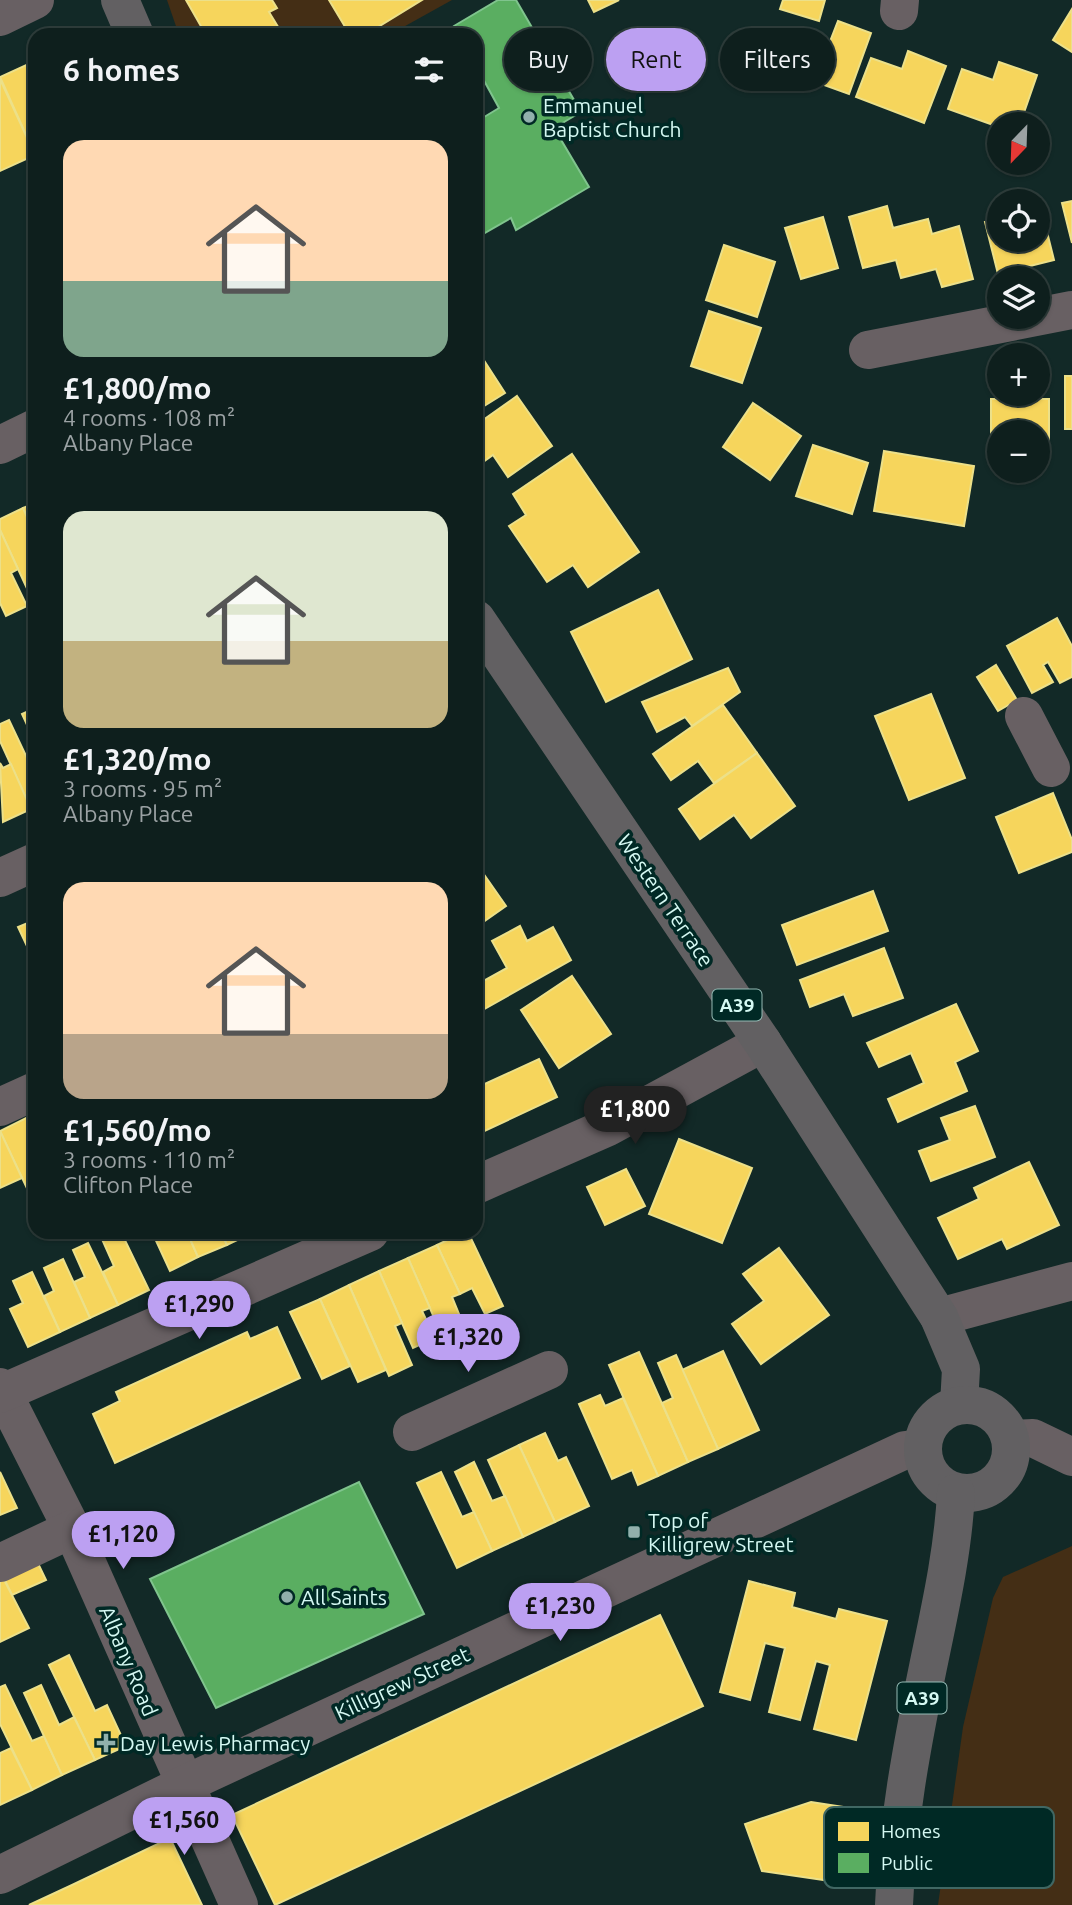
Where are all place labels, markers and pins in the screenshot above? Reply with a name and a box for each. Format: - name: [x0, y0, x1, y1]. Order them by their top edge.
- place label: Emmanuel Baptist Church: [543, 93, 682, 141]
- marker: Emmanuel Baptist Church: [521, 109, 537, 125]
- pin: £1,800: [578, 1086, 692, 1146]
- pin: £1,290: [142, 1282, 256, 1341]
- pin: £1,320: [411, 1314, 525, 1374]
- place label: Top of Killigrew Street: [648, 1508, 794, 1556]
- pin: £1,120: [66, 1512, 180, 1571]
- marker: Top of Killigrew Street: [626, 1524, 642, 1540]
- pin: £1,230: [503, 1584, 617, 1643]
- place label: All Saints: [301, 1585, 387, 1609]
- marker: All Saints: [279, 1589, 295, 1605]
- place label: Day Lewis Pharmacy: [120, 1731, 310, 1755]
- marker: Day Lewis Pharmacy: [98, 1735, 114, 1751]
- pin: £1,560: [127, 1798, 241, 1857]

